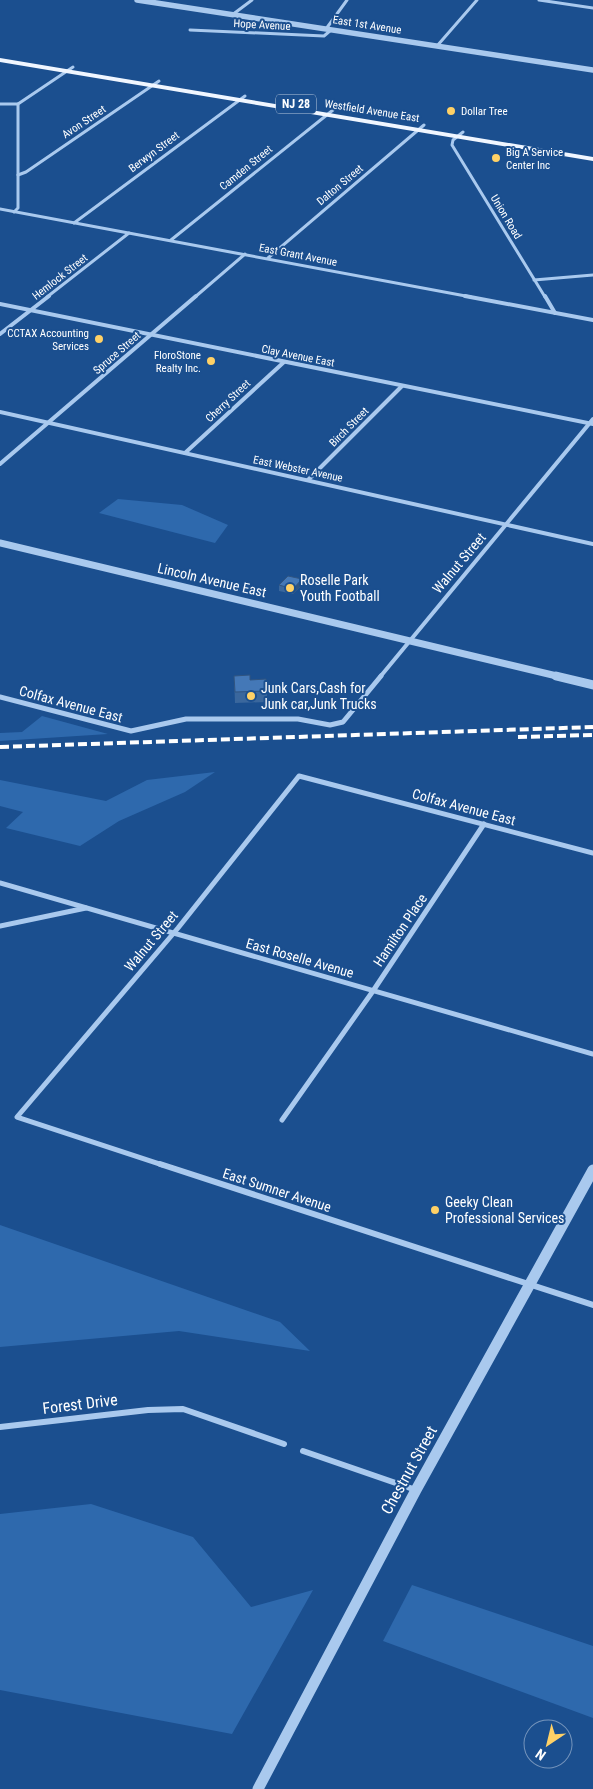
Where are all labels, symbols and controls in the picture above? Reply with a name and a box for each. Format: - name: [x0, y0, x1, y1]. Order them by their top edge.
- street label: East 1st Avenue: [332, 13, 402, 37]
- street label: Hope Avenue: [233, 17, 291, 33]
- road number: NJ 28: [276, 95, 316, 114]
- street label: Westfield Avenue East: [324, 97, 420, 125]
- street label: Avon Street: [60, 103, 108, 141]
- marker: Dollar Tree: [445, 105, 457, 117]
- place label: Dollar Tree: [461, 105, 508, 118]
- street label: Berwyn Street: [126, 129, 182, 175]
- street label: Camden Street: [217, 143, 275, 193]
- place label: Big A Service Center Inc: [506, 146, 563, 172]
- marker: Big A Service Center Inc: [490, 152, 502, 164]
- street label: Dalton Street: [314, 162, 366, 208]
- street label: Union Road: [488, 192, 524, 242]
- street label: East Grant Avenue: [258, 241, 338, 269]
- street label: Hemlock Street: [30, 251, 90, 303]
- place label: CCTAX Accounting Services: [7, 327, 89, 353]
- street label: Spruce Street: [91, 329, 143, 377]
- marker: CCTAX Accounting Services: [93, 333, 105, 345]
- street label: Clay Avenue East: [260, 343, 336, 369]
- place label: FloroStone Realty Inc.: [154, 349, 201, 375]
- marker: FloroStone Realty Inc.: [205, 355, 217, 367]
- street label: Cherry Street: [203, 377, 253, 425]
- street label: Birch Street: [327, 405, 371, 449]
- street label: East Webster Avenue: [252, 453, 344, 485]
- street label: Walnut Street: [429, 529, 489, 597]
- street label: Lincoln Avenue East: [156, 560, 268, 600]
- place label: Roselle Park Youth Football: [300, 572, 380, 604]
- marker: Roselle Park Youth Football: [284, 582, 296, 594]
- place label: Junk Cars,Cash for Junk car,Junk Trucks: [261, 680, 377, 712]
- street label: Colfax Avenue East: [18, 683, 124, 725]
- marker: Junk Cars,Cash for Junk car,Junk Trucks: [245, 690, 257, 702]
- street label: Colfax Avenue East: [411, 786, 517, 828]
- street label: Hamilton Place: [370, 890, 430, 969]
- street label: Walnut Street: [121, 907, 181, 975]
- street label: East Roselle Avenue: [244, 935, 356, 981]
- street label: East Sumner Avenue: [221, 1165, 334, 1215]
- place label: Geeky Clean Professional Services: [445, 1194, 565, 1226]
- marker: Geeky Clean Professional Services: [429, 1204, 441, 1216]
- street label: Forest Drive: [41, 1390, 119, 1418]
- street label: Chestnut Street: [377, 1422, 441, 1517]
- north arrow: [523, 1719, 573, 1769]
- text: N: [532, 1746, 549, 1764]

